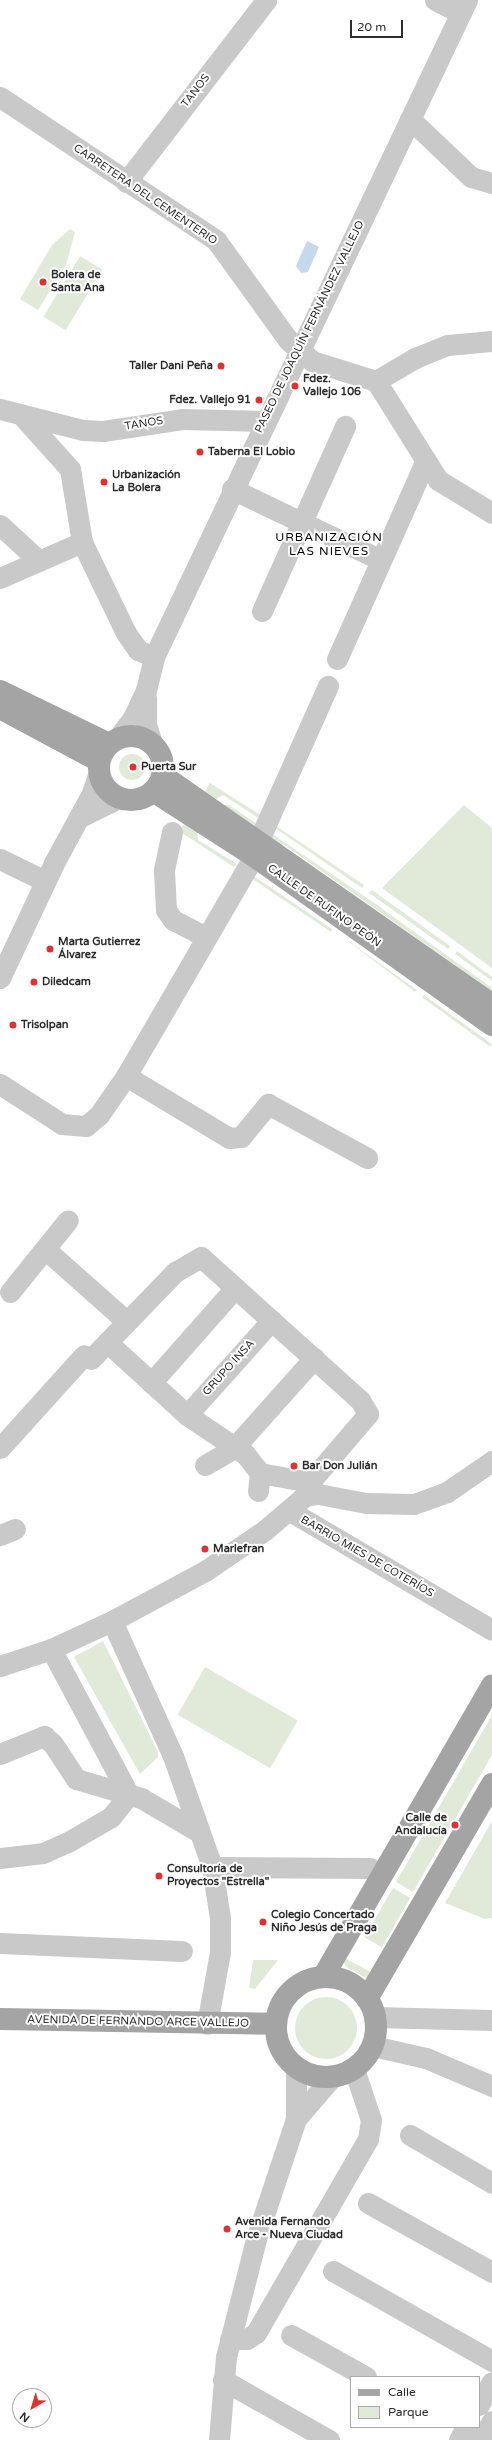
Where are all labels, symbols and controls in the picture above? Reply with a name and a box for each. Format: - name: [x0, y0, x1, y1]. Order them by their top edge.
- scale bar: [352, 12, 405, 38]
- text: 20 m: [357, 20, 386, 34]
- street label: TANOS: [179, 72, 213, 110]
- street label: CARRETERA DEL CEMENTERIO: [71, 142, 219, 248]
- street label: PASEO DE JOAQUÍN FERNÁNDEZ VALLEJO: [253, 219, 367, 435]
- place label: Bolera de Santa Ana: [51, 269, 105, 295]
- marker: Bolera de Santa Ana: [38, 277, 48, 287]
- place label: Taller Dani Peña: [129, 359, 213, 373]
- marker: Taller Dani Peña: [216, 361, 226, 371]
- place label: Fdez. Vallejo 106: [303, 373, 361, 399]
- marker: Fdez. Vallejo 106: [290, 381, 300, 391]
- place label: Fdez. Vallejo 91: [169, 393, 251, 407]
- marker: Fdez. Vallejo 91: [254, 395, 264, 405]
- street label: TANOS: [124, 414, 164, 434]
- place label: Taberna El Lobio: [208, 445, 295, 459]
- marker: Taberna El Lobio: [195, 447, 205, 457]
- place label: Urbanización La Bolera: [112, 469, 181, 495]
- marker: Urbanización La Bolera: [99, 477, 109, 487]
- district label: URBANIZACIÓN LAS NIEVES: [275, 531, 383, 559]
- place label: Puerta Sur: [141, 760, 196, 774]
- marker: Puerta Sur: [128, 762, 138, 772]
- street label: CALLE DE RUFINO PEÓN: [265, 862, 383, 950]
- place label: Marta Gutierrez Álvarez: [58, 936, 140, 962]
- marker: Marta Gutierrez Álvarez: [45, 944, 55, 954]
- place label: Diledcam: [42, 975, 91, 989]
- marker: Diledcam: [29, 977, 39, 987]
- place label: Trisolpan: [21, 1018, 69, 1032]
- marker: Trisolpan: [8, 1020, 18, 1030]
- street label: GRUPO INSA: [200, 1337, 258, 1399]
- place label: Bar Don Julián: [302, 1459, 377, 1473]
- marker: Bar Don Julián: [289, 1461, 299, 1471]
- street label: BARRIO MIES DE COTERÍOS: [298, 1513, 436, 1601]
- place label: Marlefran: [213, 1542, 264, 1556]
- marker: Marlefran: [200, 1544, 210, 1554]
- place label: Calle de Andalucía: [395, 1812, 447, 1838]
- marker: Calle de Andalucía: [450, 1820, 460, 1830]
- place label: Consultoría de Proyectos "Estrella": [167, 1863, 269, 1889]
- marker: Consultoría de Proyectos "Estrella": [154, 1871, 164, 1881]
- place label: Colegio Concertado Niño Jesús de Praga: [271, 1909, 377, 1935]
- marker: Colegio Concertado Niño Jesús de Praga: [258, 1917, 268, 1927]
- street label: AVENIDA DE FERNANDO ARCE VALLEJO: [27, 2013, 249, 2031]
- place label: Avenida Fernando Arce - Nueva Ciudad: [235, 2216, 343, 2242]
- marker: Avenida Fernando Arce - Nueva Ciudad: [222, 2224, 232, 2234]
- legend: [350, 2376, 480, 2428]
- text: Calle: [388, 2385, 416, 2399]
- north arrow: [12, 2388, 52, 2428]
- text: Parque: [388, 2405, 429, 2419]
- text: N: [17, 2409, 32, 2425]

